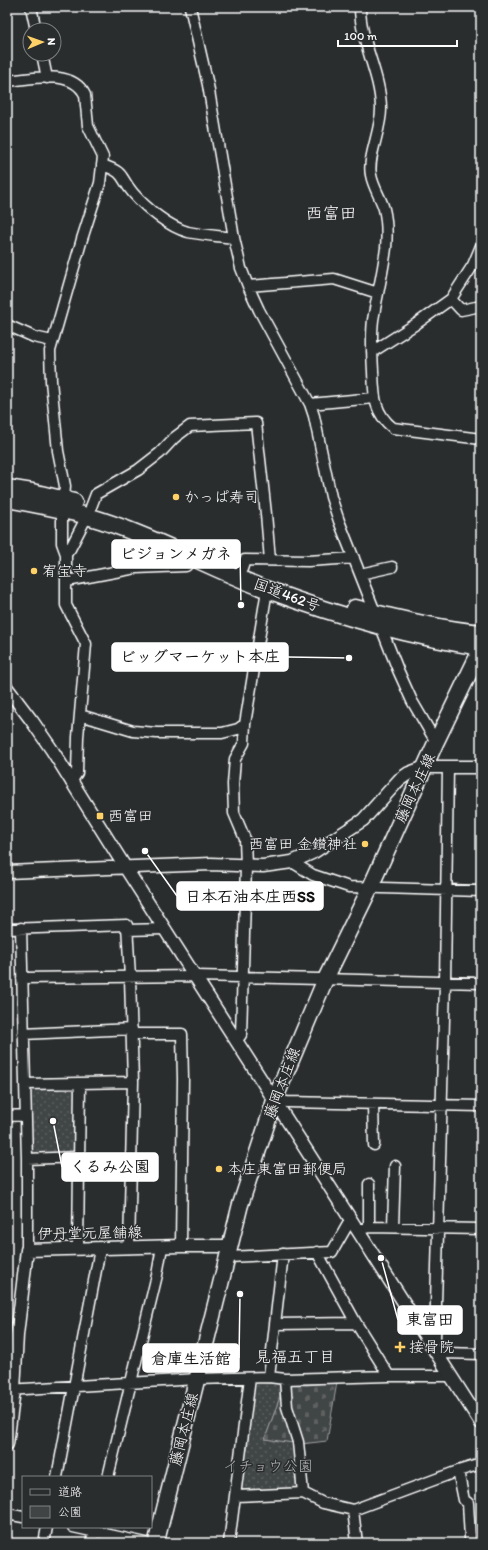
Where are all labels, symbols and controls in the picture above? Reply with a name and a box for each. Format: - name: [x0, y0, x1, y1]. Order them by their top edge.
- north arrow: [22, 22, 62, 62]
- scale bar: [338, 22, 457, 48]
- text: 100 m: [344, 29, 377, 43]
- text: N: [45, 38, 58, 46]
- district label: 西富田: [306, 203, 357, 223]
- place label: かっぱ寿司: [184, 488, 259, 506]
- marker: かっぱ寿司: [171, 492, 181, 502]
- callout: ビジョンメガネ: [112, 540, 240, 568]
- text: ビジョンメガネ: [120, 544, 232, 563]
- place label: 宥宝寺: [42, 562, 87, 580]
- marker: 宥宝寺: [29, 566, 39, 576]
- street label: 国道462号: [251, 575, 323, 615]
- callout: ビッグマーケット本庄: [112, 643, 288, 671]
- text: ビッグマーケット本庄: [120, 647, 280, 666]
- street label: 藤岡本庄線: [391, 750, 439, 826]
- place label: 西富田: [108, 807, 153, 825]
- marker: 西富田: [95, 811, 105, 821]
- place label: 西富田 金鑚神社: [249, 835, 357, 853]
- marker: 西富田 金鑚神社: [360, 839, 370, 849]
- callout: 日本石油本庄西SS: [177, 882, 323, 910]
- text: 日本石油本庄西SS: [185, 887, 315, 906]
- street label: 藤岡本庄線: [260, 1045, 304, 1121]
- callout: くるみ公園: [62, 1153, 158, 1181]
- text: くるみ公園: [70, 1157, 150, 1176]
- place label: 本庄東富田郵便局: [227, 1160, 347, 1178]
- marker: 本庄東富田郵便局: [214, 1164, 224, 1174]
- street label: 伊丹堂元屋舗線: [37, 1223, 143, 1243]
- callout: 東富田: [398, 1306, 462, 1334]
- text: 東富田: [406, 1310, 454, 1329]
- place label: 接骨院: [409, 1338, 454, 1356]
- marker: 接骨院: [394, 1341, 406, 1353]
- callout: 倉庫生活館: [143, 1344, 239, 1372]
- district label: 見福五丁目: [255, 1347, 335, 1366]
- text: 倉庫生活館: [151, 1349, 231, 1368]
- street label: 藤岡本庄線: [166, 1390, 202, 1468]
- park label: イチョウ公園: [223, 1457, 313, 1475]
- legend: [22, 1476, 152, 1528]
- text: 道路: [58, 1485, 82, 1499]
- text: 公園: [58, 1505, 82, 1519]

